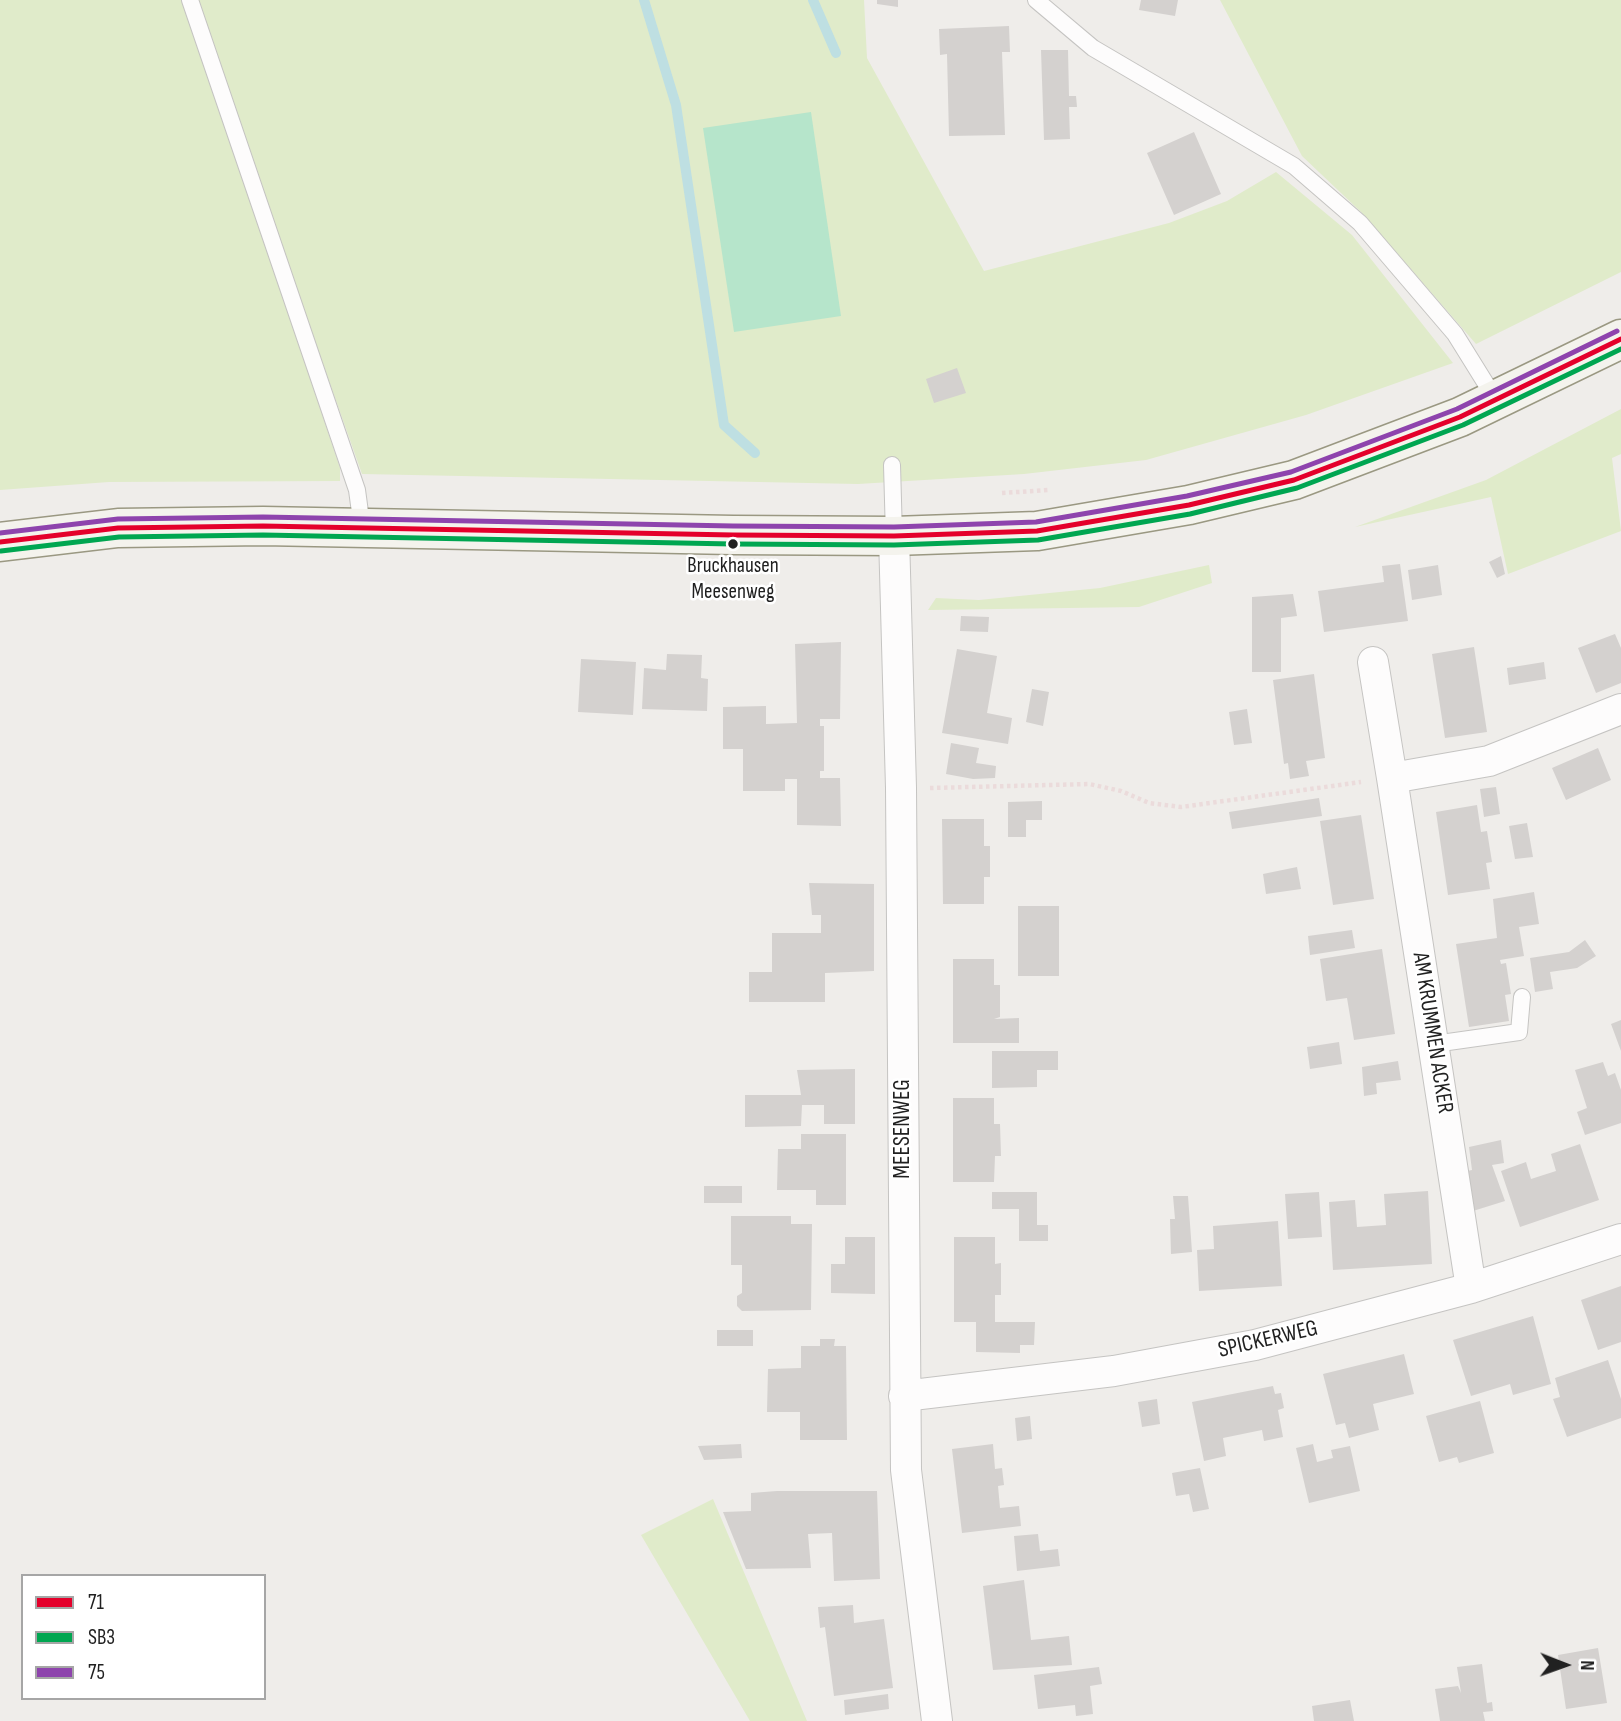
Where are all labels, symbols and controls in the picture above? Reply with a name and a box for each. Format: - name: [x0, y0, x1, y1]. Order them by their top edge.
- marker: Bruckhausen Meesenweg: [726, 537, 740, 551]
- place label: Bruckhausen Meesenweg: [687, 554, 779, 604]
- street label: AM KRUMMEN ACKER: [1406, 950, 1458, 1116]
- street label: MEESENWEG: [889, 1079, 917, 1179]
- street label: SPICKERWEG: [1216, 1315, 1320, 1365]
- legend: [21, 1574, 266, 1700]
- text: 71: [88, 1590, 104, 1615]
- text: SB3: [88, 1625, 115, 1650]
- north arrow: [1530, 1630, 1600, 1700]
- text: 75: [88, 1660, 105, 1685]
- text: N: [1575, 1660, 1598, 1671]

